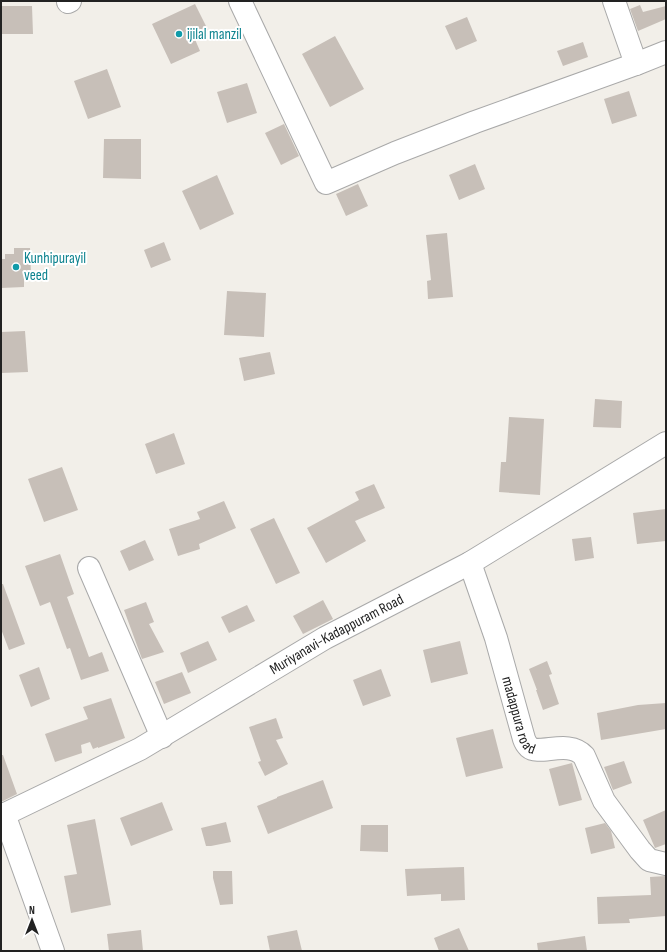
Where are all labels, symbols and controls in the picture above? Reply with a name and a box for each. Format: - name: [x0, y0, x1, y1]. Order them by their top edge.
- place label: ijilal manzil: [187, 25, 242, 44]
- marker: ijilal manzil: [174, 29, 184, 39]
- place label: Kunhipurayil veed: [24, 249, 86, 285]
- marker: Kunhipurayil veed: [11, 262, 21, 272]
- street label: Muriyanavi-Kadappuram Road: [266, 590, 407, 679]
- street label: madappura road: [497, 674, 538, 759]
- north arrow: [12, 900, 52, 940]
- text: N: [29, 904, 35, 917]

